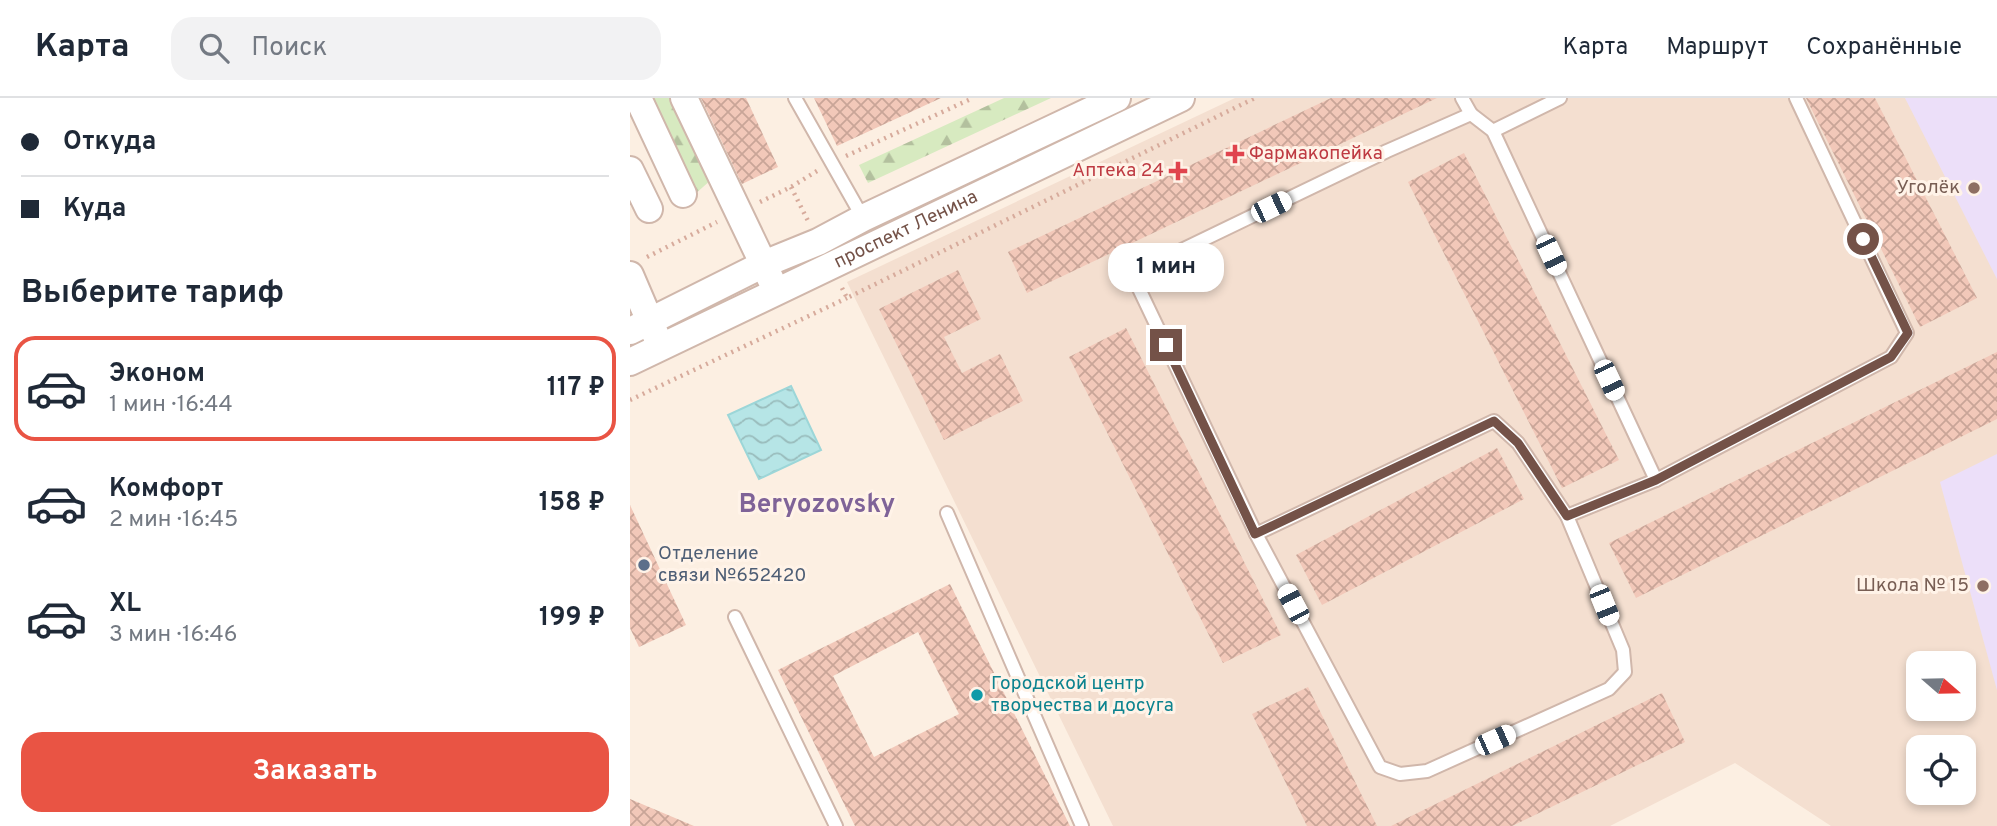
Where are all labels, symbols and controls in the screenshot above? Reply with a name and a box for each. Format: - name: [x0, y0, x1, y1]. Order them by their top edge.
- search box: [171, 17, 661, 80]
- text: Карта: [35, 27, 129, 69]
- icon: search: [195, 29, 233, 67]
- text: Поиск: [251, 32, 327, 65]
- text: Карта: [1562, 33, 1628, 63]
- text: Маршрут: [1666, 33, 1768, 63]
- text: Сохранённые: [1806, 33, 1962, 63]
- text: Откуда: [63, 126, 156, 159]
- place label: Фармакопейка: [1249, 142, 1383, 166]
- marker: Фармакопейка: [1227, 146, 1243, 162]
- place label: Аптека 24: [1072, 159, 1164, 183]
- marker: Аптека 24: [1170, 163, 1186, 179]
- place label: Уголёк: [1896, 176, 1960, 200]
- marker: Уголёк: [1966, 180, 1982, 196]
- street label: проспект Ленина: [830, 185, 982, 274]
- car: [1248, 188, 1295, 226]
- text: Куда: [63, 193, 126, 226]
- route start: [1847, 223, 1879, 255]
- car: [1533, 232, 1570, 278]
- callout: 1 мин: [1108, 244, 1224, 292]
- text: 1 мин: [1136, 253, 1196, 282]
- text: Выберите тариф: [21, 274, 284, 314]
- route end: [1150, 329, 1182, 361]
- icon: car: [25, 357, 88, 420]
- car: [1591, 357, 1628, 403]
- text: Эконом: [109, 358, 205, 391]
- text: 117 ₽: [547, 372, 605, 405]
- text: 1 мин · 16:44: [109, 391, 233, 420]
- icon: car: [25, 472, 88, 535]
- text: Комфорт: [109, 473, 223, 506]
- text: 158 ₽: [539, 487, 605, 520]
- district label: Beryozovsky: [739, 489, 896, 522]
- text: 2 мин · 16:45: [109, 506, 238, 535]
- place label: Отделение связи №652420: [658, 542, 807, 588]
- marker: Отделение связи №652420: [636, 557, 652, 573]
- place label: Школа № 15: [1856, 574, 1969, 598]
- marker: Школа № 15: [1975, 578, 1991, 594]
- car: [1274, 581, 1313, 627]
- car: [1587, 582, 1622, 628]
- icon: car: [25, 587, 88, 650]
- text: XL: [109, 588, 141, 621]
- text: 199 ₽: [539, 602, 605, 635]
- text: 3 мин · 16:46: [109, 621, 237, 650]
- north arrow: [1906, 651, 1976, 721]
- map controls: [1906, 651, 1976, 805]
- place label: Городской центр творчества и досуга: [991, 672, 1174, 718]
- marker: Городской центр творчества и досуга: [969, 687, 985, 703]
- car: [1472, 722, 1519, 758]
- button: Заказать: [21, 732, 609, 812]
- button: locate: [1906, 735, 1976, 805]

